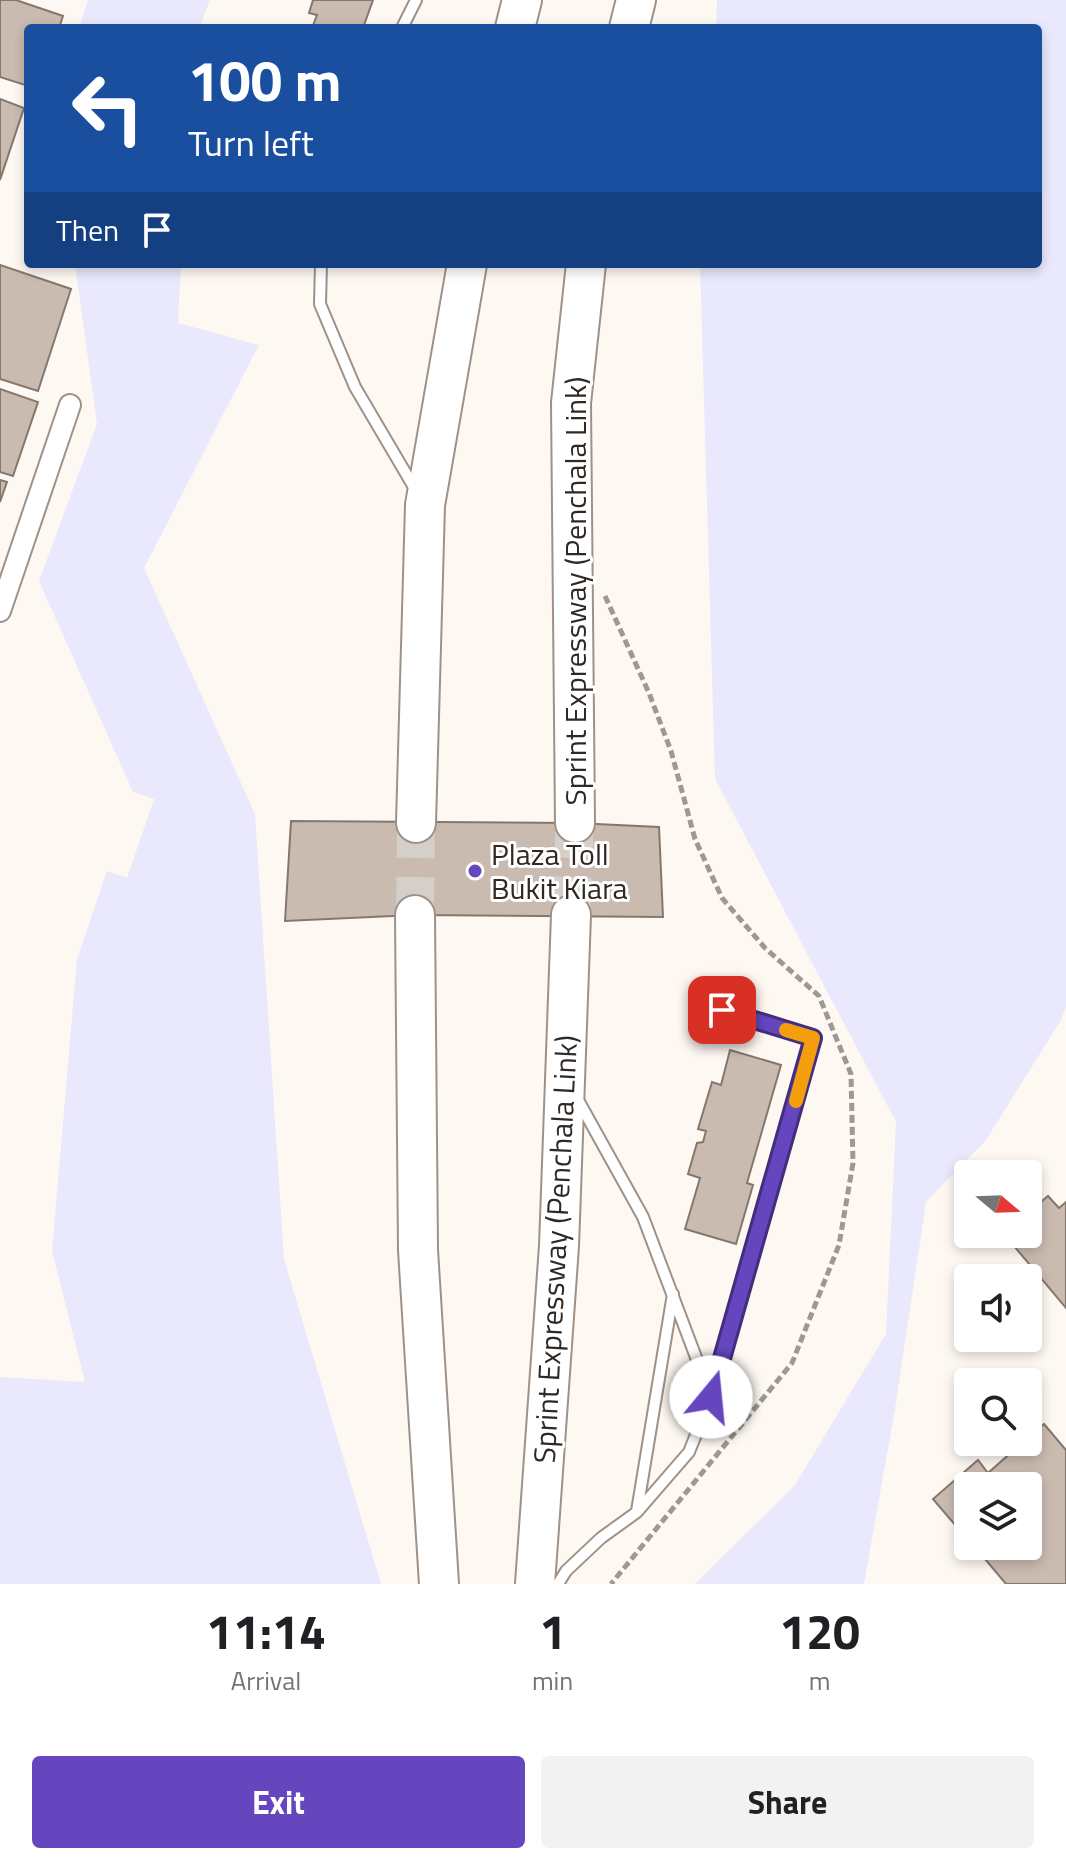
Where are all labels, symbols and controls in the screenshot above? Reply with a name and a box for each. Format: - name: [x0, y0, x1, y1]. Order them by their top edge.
- text: 100 m: [188, 38, 341, 123]
- icon: left: [56, 56, 160, 160]
- text: Turn left: [188, 115, 314, 170]
- text: Then: [56, 207, 119, 253]
- icon: arrive: [135, 208, 179, 252]
- street label: Sprint Expressway (Penchala Link): [552, 377, 598, 805]
- place label: Plaza Toll Bukit Kiara: [491, 831, 628, 911]
- marker: Plaza Toll Bukit Kiara: [466, 862, 484, 880]
- pin: [688, 976, 756, 1044]
- icon: arrive: [700, 988, 744, 1032]
- street label: Sprint Expressway (Penchala Link): [521, 1034, 589, 1464]
- north arrow: [954, 1160, 1042, 1248]
- map controls: [954, 1160, 1042, 1560]
- button: sound: [954, 1264, 1042, 1352]
- position arrow: [669, 1355, 753, 1439]
- button: search: [954, 1368, 1042, 1456]
- button: layers: [954, 1472, 1042, 1560]
- text: 11:14: [206, 1595, 326, 1668]
- text: 1: [539, 1595, 566, 1668]
- text: 120: [779, 1595, 860, 1668]
- text: Arrival: [231, 1661, 301, 1700]
- text: min: [532, 1661, 573, 1700]
- text: m: [809, 1661, 831, 1700]
- button: Exit: [32, 1756, 525, 1848]
- button: Share: [541, 1756, 1034, 1848]

